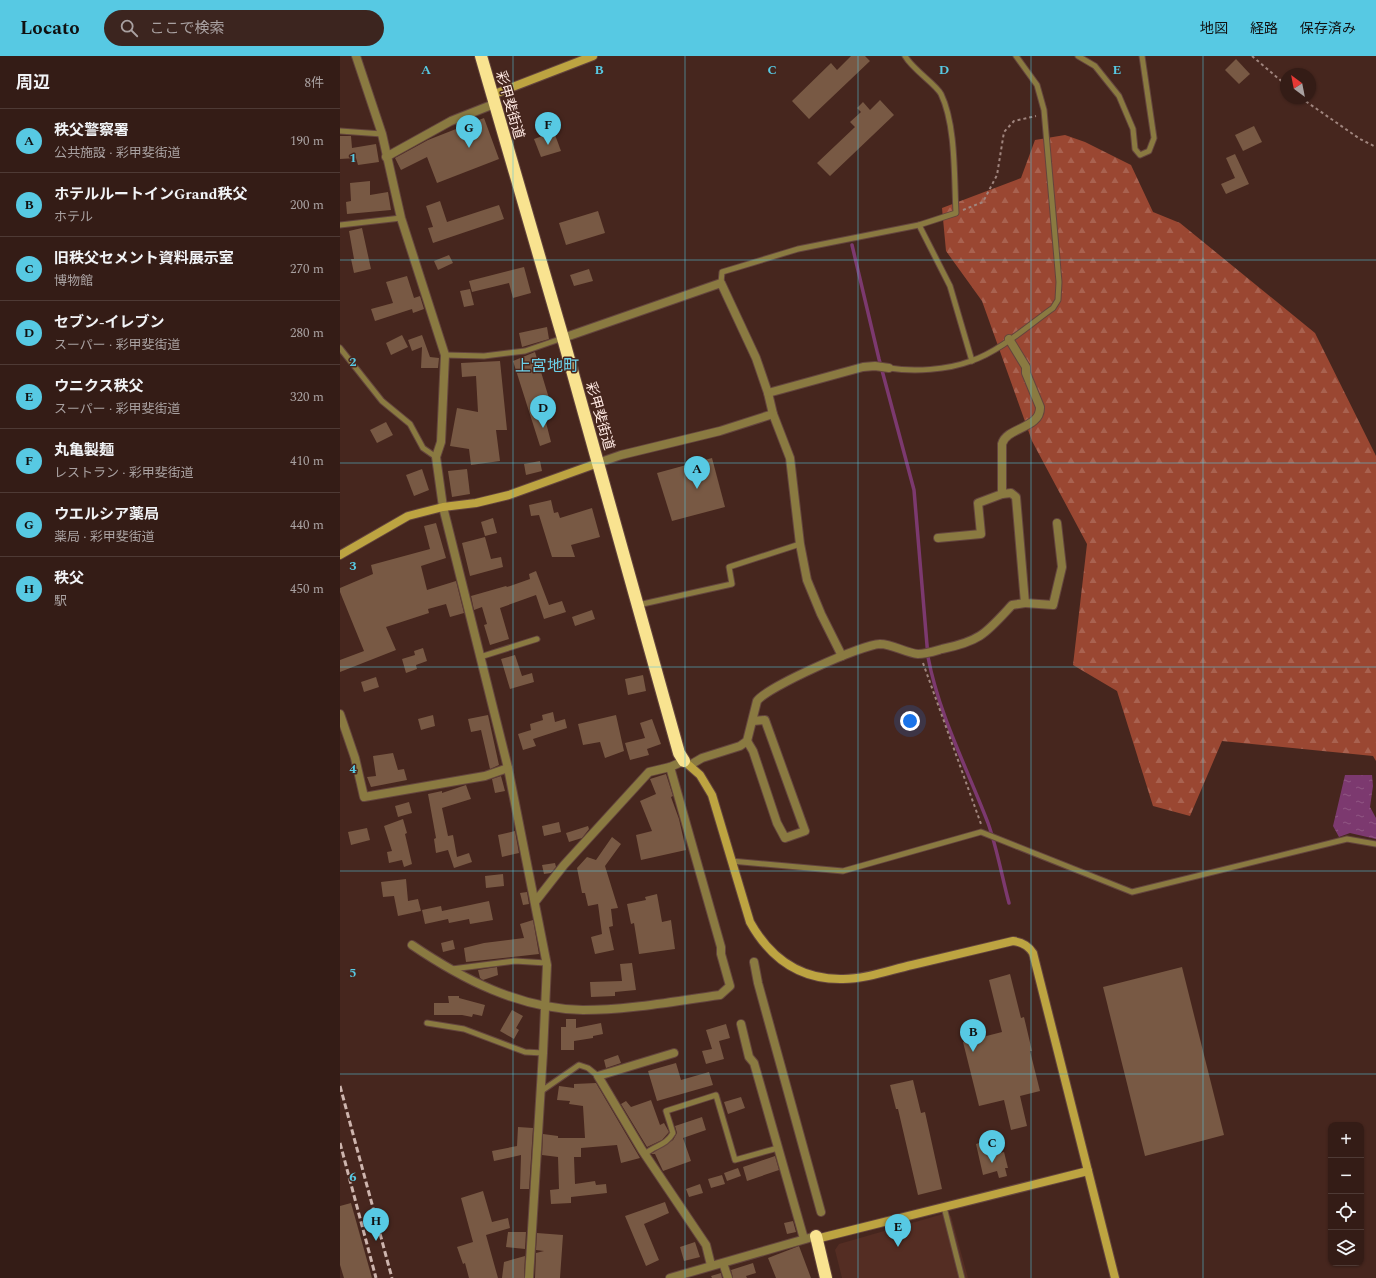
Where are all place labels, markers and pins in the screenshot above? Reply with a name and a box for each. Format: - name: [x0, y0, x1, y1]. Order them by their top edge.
- pin: F: [535, 112, 561, 145]
- pin: G: [456, 115, 482, 148]
- pin: D: [530, 395, 556, 428]
- pin: A: [684, 456, 710, 489]
- pin: B: [960, 1019, 986, 1052]
- pin: C: [979, 1130, 1005, 1163]
- pin: H: [363, 1208, 389, 1241]
- pin: E: [885, 1214, 911, 1247]

